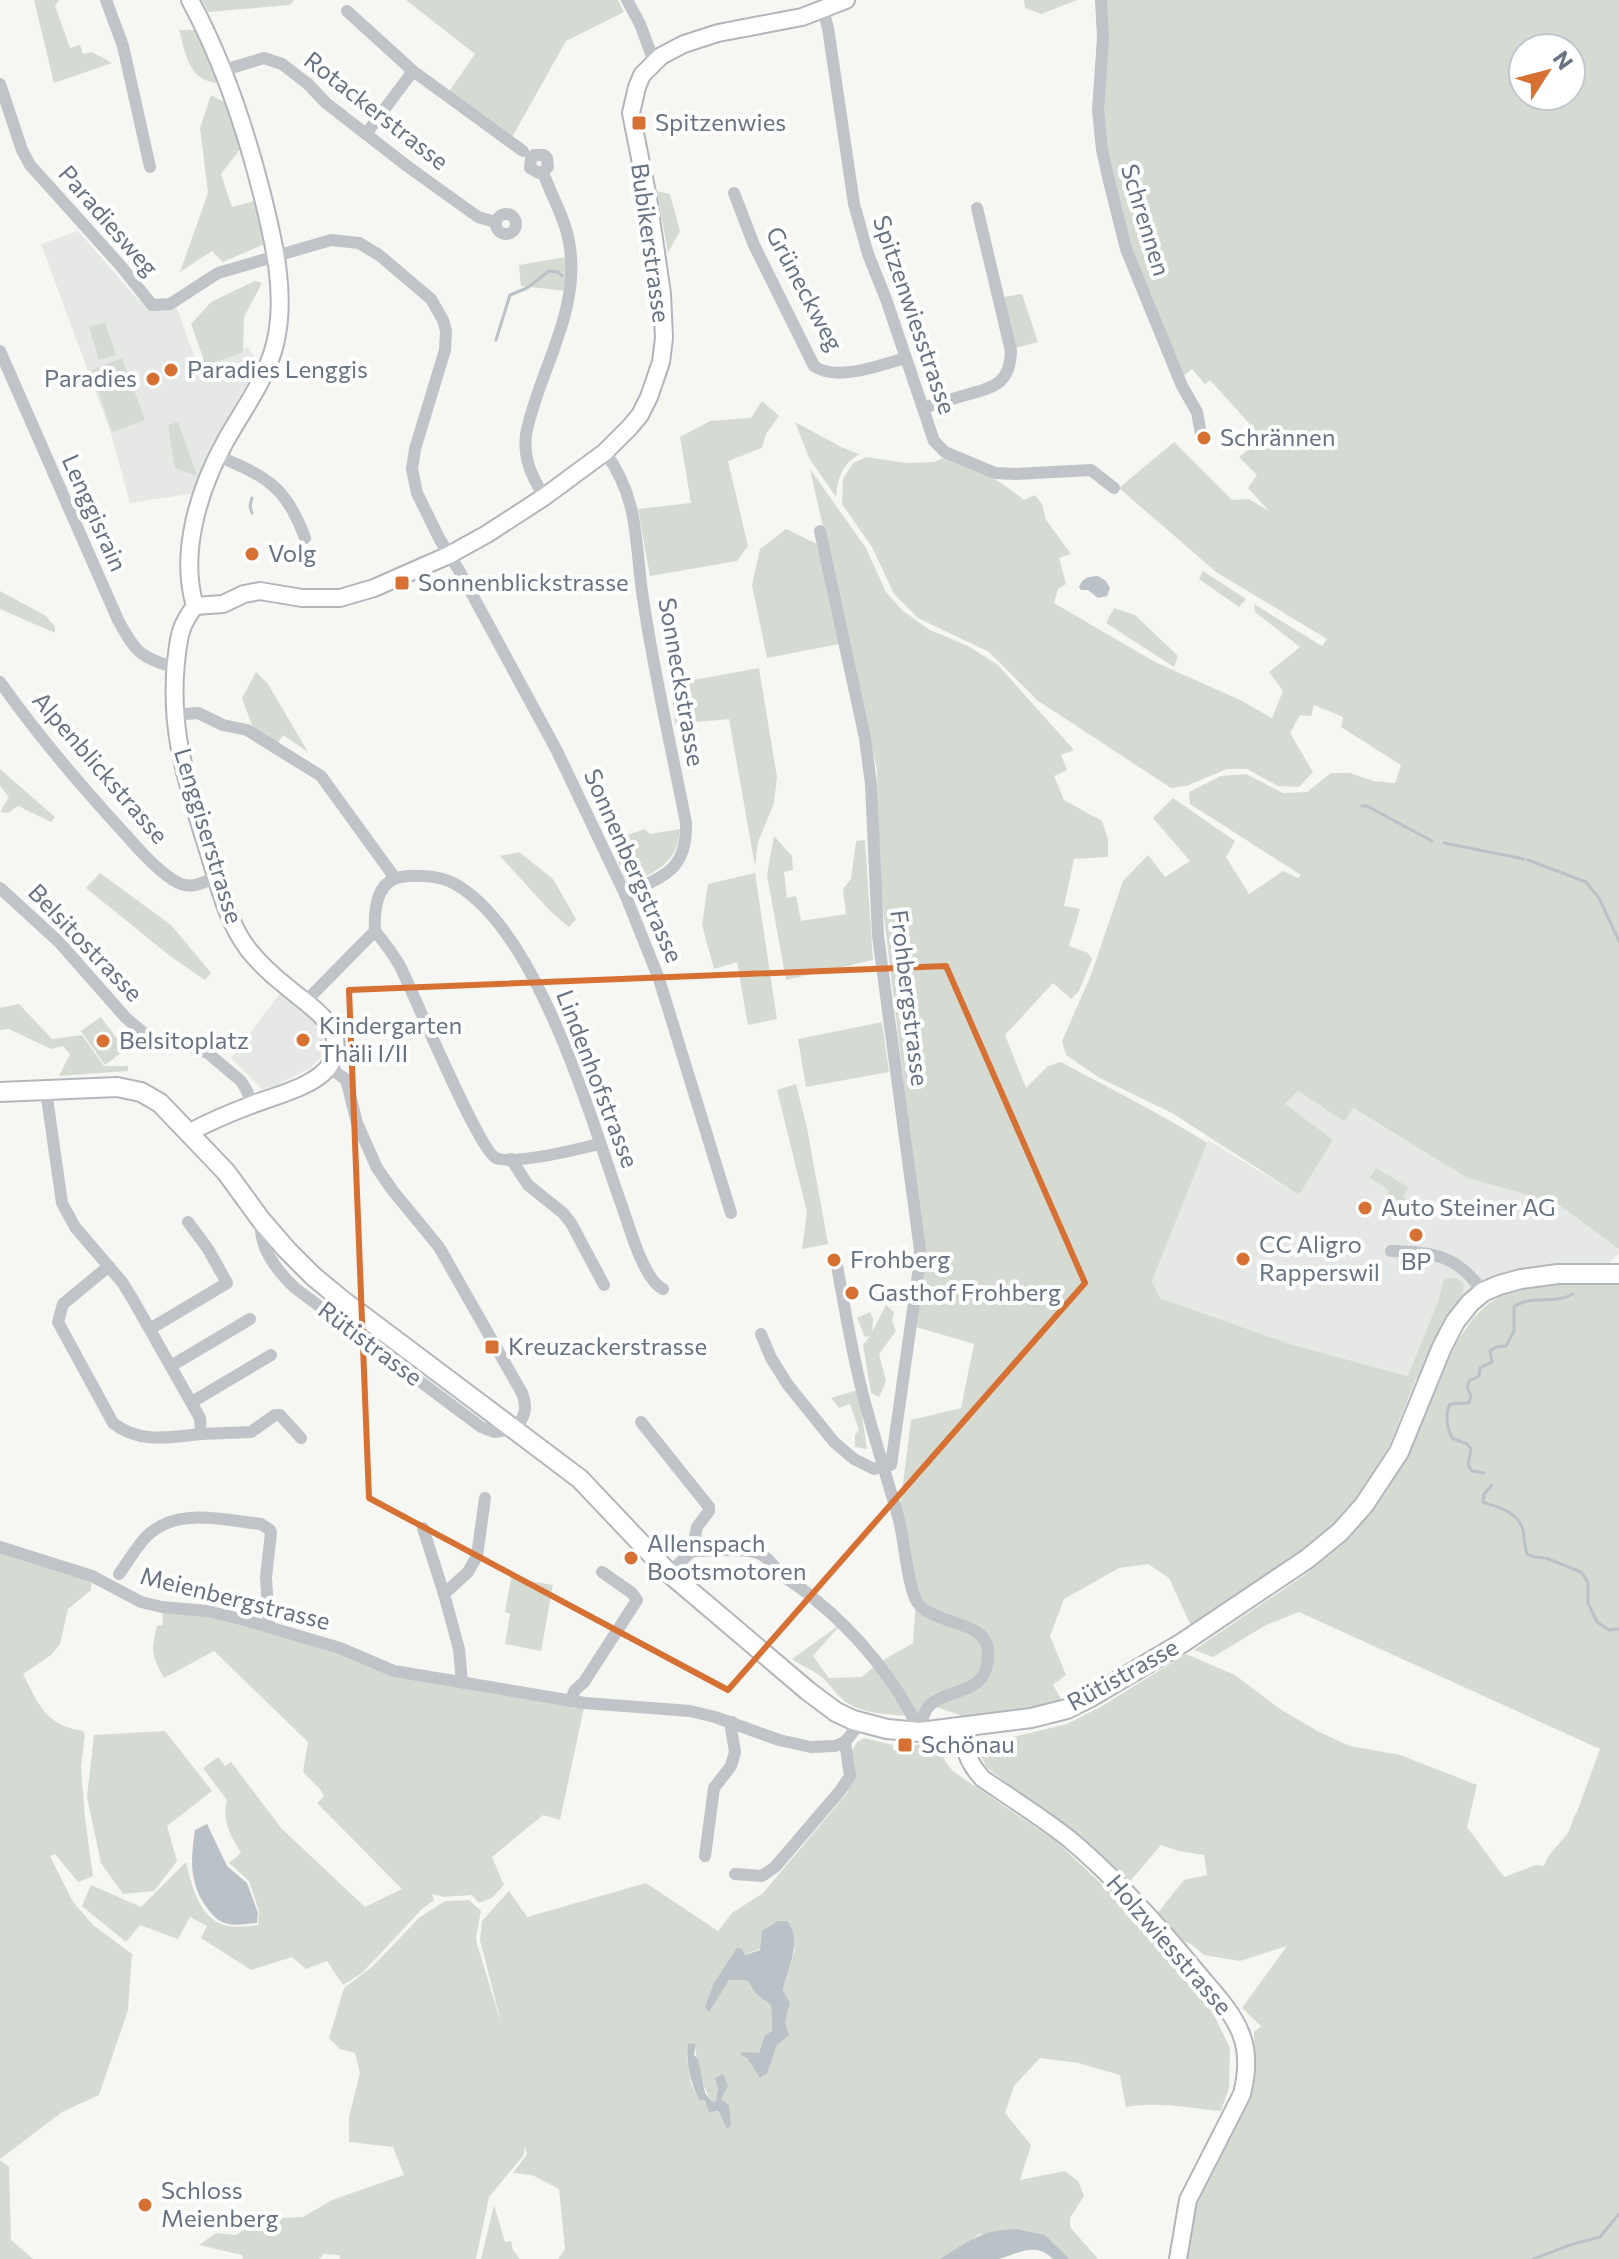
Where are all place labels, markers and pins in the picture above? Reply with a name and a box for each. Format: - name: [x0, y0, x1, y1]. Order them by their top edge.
- place label: Spitzenwies: [655, 107, 786, 136]
- marker: Spitzenwies: [630, 114, 648, 132]
- place label: Paradies Lenggis: [187, 354, 368, 383]
- marker: Paradies Lenggis: [162, 361, 180, 379]
- place label: Paradies: [44, 363, 137, 392]
- marker: Paradies: [144, 370, 162, 388]
- place label: Schrännen: [1220, 422, 1335, 451]
- marker: Schrännen: [1195, 429, 1213, 447]
- place label: Volg: [268, 538, 316, 567]
- marker: Volg: [243, 545, 261, 563]
- place label: Sonnenblickstrasse: [418, 567, 629, 596]
- marker: Sonnenblickstrasse: [393, 574, 411, 592]
- place label: Kindergarten Thäli I/II: [319, 1010, 462, 1067]
- place label: Belsitoplatz: [119, 1025, 249, 1054]
- marker: Kindergarten Thäli I/II: [294, 1031, 312, 1049]
- marker: Belsitoplatz: [94, 1032, 112, 1050]
- place label: Auto Steiner AG: [1381, 1192, 1556, 1221]
- marker: Auto Steiner AG: [1356, 1199, 1374, 1217]
- marker: BP: [1407, 1226, 1425, 1244]
- place label: CC Aligro Rapperswil: [1259, 1229, 1380, 1286]
- place label: Frohberg: [850, 1244, 950, 1273]
- place label: BP: [1401, 1246, 1431, 1275]
- marker: CC Aligro Rapperswil: [1234, 1250, 1252, 1268]
- marker: Frohberg: [825, 1251, 843, 1269]
- place label: Gasthof Frohberg: [868, 1277, 1061, 1306]
- marker: Gasthof Frohberg: [843, 1284, 861, 1302]
- place label: Kreuzackerstrasse: [508, 1331, 707, 1360]
- marker: Kreuzackerstrasse: [483, 1338, 501, 1356]
- place label: Allenspach Bootsmotoren: [647, 1528, 806, 1585]
- marker: Allenspach Bootsmotoren: [622, 1549, 640, 1567]
- place label: Schönau: [921, 1729, 1015, 1758]
- marker: Schönau: [896, 1736, 914, 1754]
- place label: Schloss Meienberg: [161, 2175, 279, 2232]
- marker: Schloss Meienberg: [136, 2196, 154, 2214]

